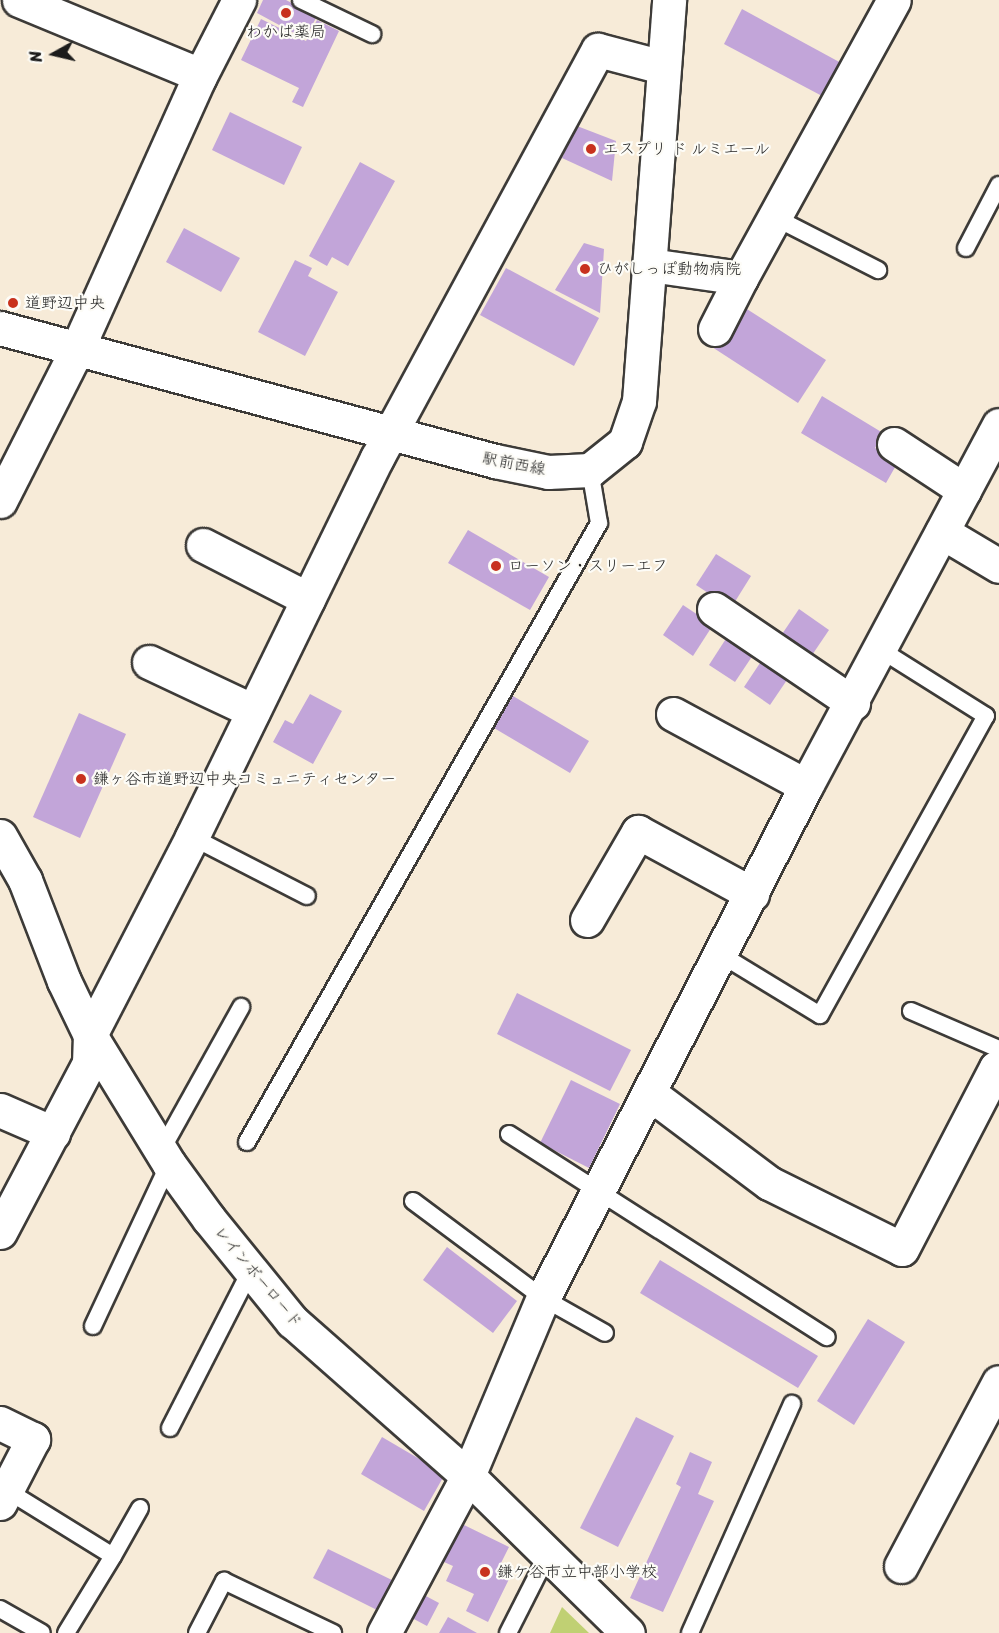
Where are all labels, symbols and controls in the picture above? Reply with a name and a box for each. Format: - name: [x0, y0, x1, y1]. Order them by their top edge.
- marker: わかば薬局: [279, 6, 293, 20]
- place label: わかば薬局: [246, 22, 326, 42]
- north arrow: [24, 24, 84, 84]
- text: N: [21, 49, 51, 64]
- place label: エスプリ ド ルミエール: [603, 139, 771, 159]
- marker: エスプリ ド ルミエール: [584, 142, 598, 156]
- place label: ひがしっぽ動物病院: [597, 259, 741, 279]
- marker: ひがしっぽ動物病院: [578, 262, 592, 276]
- place label: 道野辺中央: [25, 293, 105, 313]
- marker: 道野辺中央: [6, 296, 20, 310]
- street label: 駅前西線: [481, 448, 547, 480]
- place label: ローソン・スリーエフ: [508, 556, 668, 576]
- marker: ローソン・スリーエフ: [489, 559, 503, 573]
- place label: 鎌ヶ谷市道野辺中央コミュニティセンター: [93, 769, 397, 789]
- marker: 鎌ヶ谷市道野辺中央コミュニティセンター: [74, 772, 88, 786]
- street label: レインボーロード: [210, 1222, 306, 1332]
- place label: 鎌ケ谷市立中部小学校: [497, 1562, 657, 1582]
- marker: 鎌ケ谷市立中部小学校: [478, 1565, 492, 1579]

